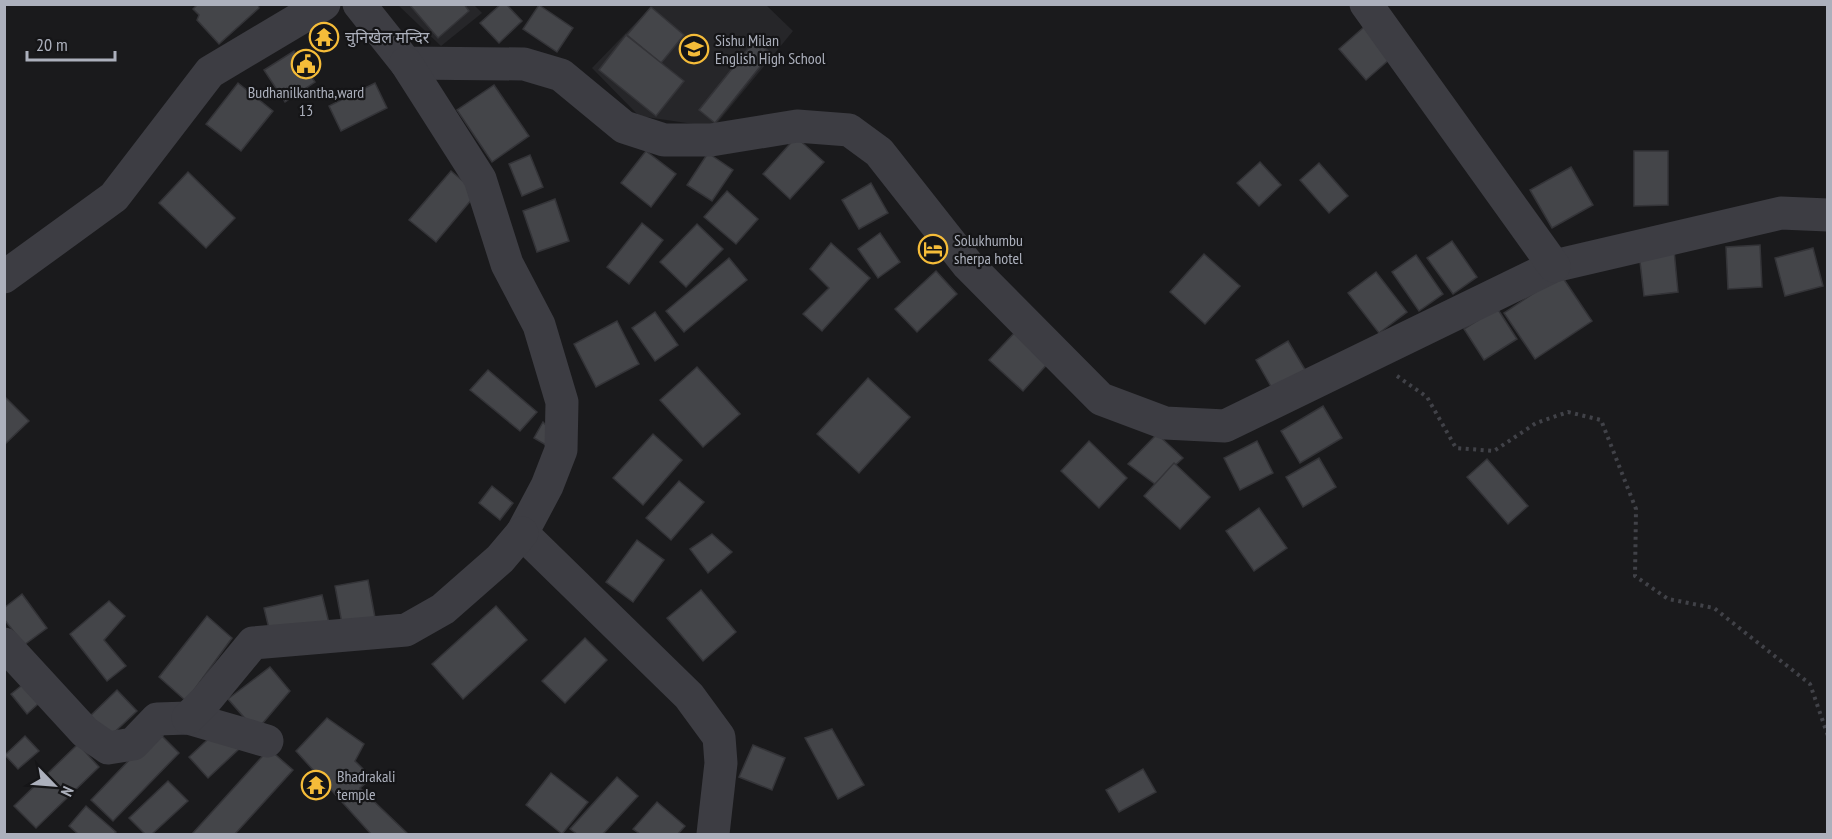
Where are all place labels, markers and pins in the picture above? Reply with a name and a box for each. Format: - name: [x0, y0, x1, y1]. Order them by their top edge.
- temple icon: चुनिखेल मन्दिर: [308, 21, 340, 53]
- place label: चुनिखेल मन्दिर: [345, 27, 430, 48]
- place label: Sishu Milan English High School: [715, 30, 826, 68]
- school or university icon: Sishu Milan English High School: [678, 33, 710, 65]
- public building icon: Budhanilkantha,ward 13: [290, 48, 322, 80]
- place label: Budhanilkantha,ward 13: [248, 82, 364, 120]
- place label: Solukhumbu sherpa hotel: [954, 230, 1023, 268]
- hotel icon: Solukhumbu sherpa hotel: [917, 233, 949, 265]
- place label: Bhadrakali temple: [337, 766, 396, 804]
- temple icon: Bhadrakali temple: [300, 769, 332, 801]

